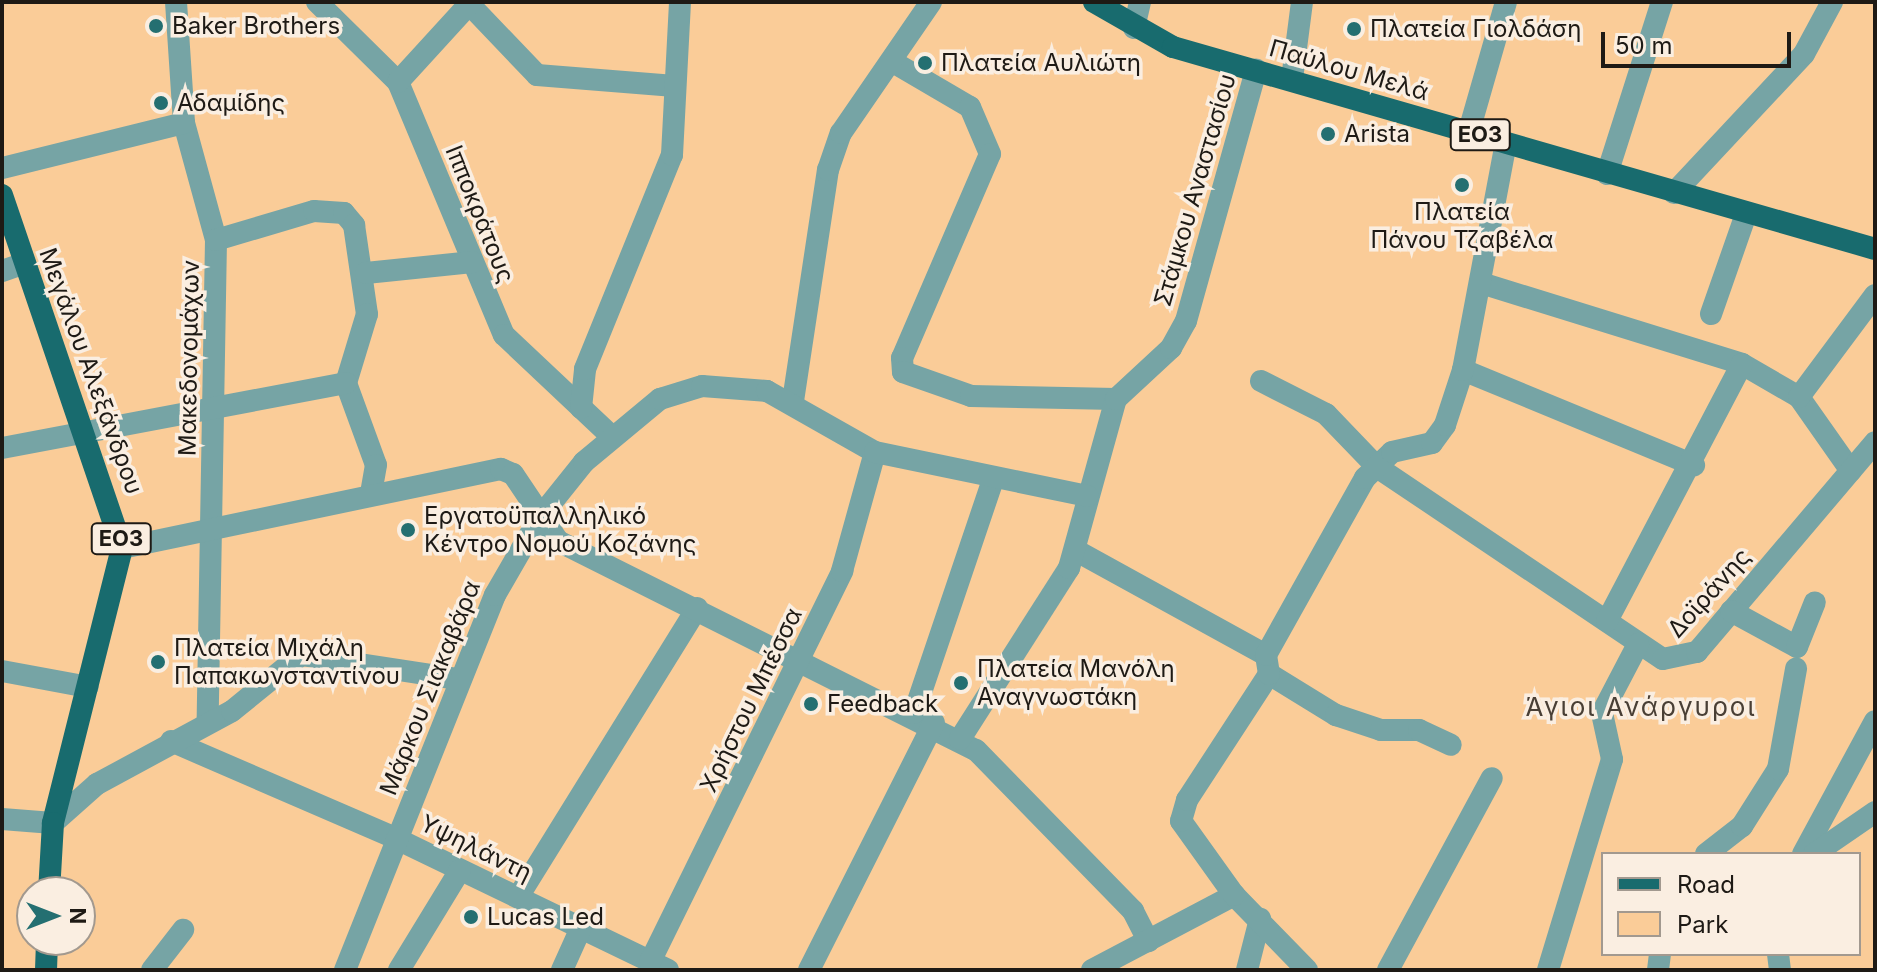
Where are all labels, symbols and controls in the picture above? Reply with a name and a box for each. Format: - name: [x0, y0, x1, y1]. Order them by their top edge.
- place label: Baker Brothers: [172, 12, 340, 40]
- place label: Πλατεία Γιολδάση: [1370, 15, 1581, 43]
- scale bar: [1605, 16, 1795, 66]
- marker: Baker Brothers: [147, 17, 165, 35]
- marker: Πλατεία Γιολδάση: [1345, 20, 1363, 38]
- text: 50 m: [1615, 31, 1673, 60]
- street label: Παύλου Μελά: [1266, 34, 1432, 106]
- place label: Πλατεία Αυλιώτη: [941, 49, 1141, 77]
- marker: Πλατεία Αυλιώτη: [916, 54, 934, 72]
- street label: Στάμκου Αναστασίου: [1148, 71, 1242, 309]
- place label: Αδαμίδης: [177, 89, 285, 117]
- marker: Αδαμίδης: [152, 94, 170, 112]
- road number: ΕΟ3: [1448, 117, 1512, 153]
- place label: Arista: [1344, 120, 1410, 148]
- marker: Arista: [1319, 125, 1337, 143]
- street label: Ιπποκράτους: [439, 141, 521, 287]
- marker: Πλατεία Πάνου Τζαβέλα: [1453, 176, 1471, 194]
- place label: Πλατεία Πάνου Τζαβέλα: [1370, 198, 1554, 254]
- street label: Μεγάλου Αλεξάνδρου: [33, 244, 149, 498]
- street label: Μακεδονομάχων: [173, 260, 205, 456]
- place label: Εργατοϋπαλληλικό Κέντρο Νομού Κοζάνης: [424, 502, 696, 558]
- road number: ΕΟ3: [89, 521, 153, 557]
- marker: Εργατοϋπαλληλικό Κέντρο Νομού Κοζάνης: [399, 521, 417, 539]
- street label: Δοϊράνης: [1662, 543, 1756, 643]
- street label: Μάρκου Σιακαβάρα: [374, 577, 486, 799]
- street label: Χρήστου Μπέσσα: [694, 603, 808, 797]
- place label: Πλατεία Μιχάλη Παπακωνσταντίνου: [174, 634, 400, 690]
- marker: Πλατεία Μιχάλη Παπακωνσταντίνου: [149, 653, 167, 671]
- place label: Πλατεία Μανόλη Αναγνωστάκη: [977, 655, 1175, 711]
- marker: Πλατεία Μανόλη Αναγνωστάκη: [952, 674, 970, 692]
- place label: Feedback: [827, 690, 938, 718]
- district label: Άγιοι Ανάργυροι: [1525, 691, 1757, 723]
- marker: Feedback: [802, 695, 820, 713]
- street label: Υψηλάντη: [415, 809, 537, 887]
- legend: [1601, 852, 1861, 956]
- text: Road: [1677, 870, 1735, 899]
- north arrow: [16, 876, 96, 956]
- place label: Lucas Led: [487, 903, 604, 931]
- text: N: [65, 908, 91, 924]
- marker: Lucas Led: [462, 908, 480, 926]
- text: Park: [1677, 910, 1728, 939]

